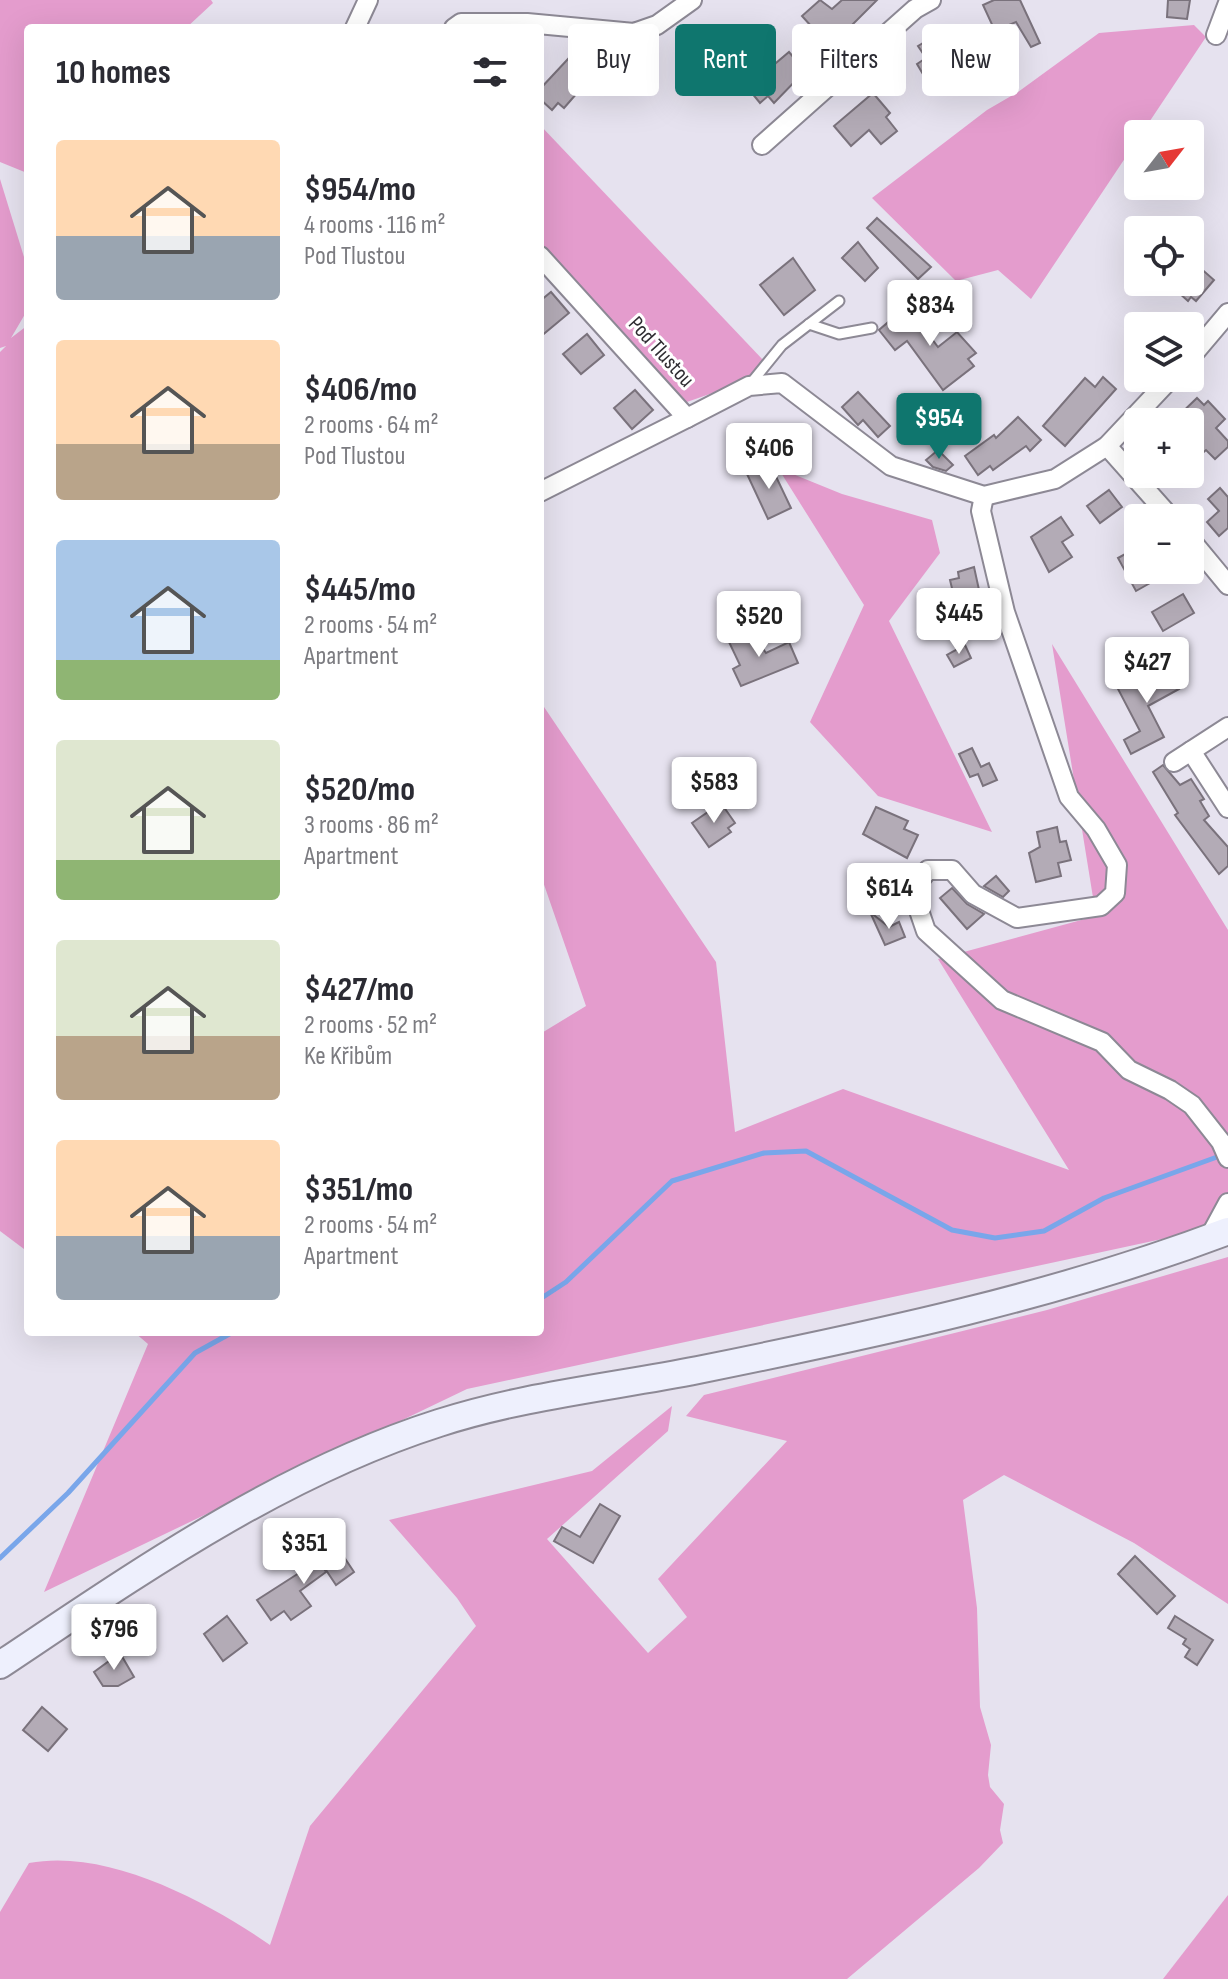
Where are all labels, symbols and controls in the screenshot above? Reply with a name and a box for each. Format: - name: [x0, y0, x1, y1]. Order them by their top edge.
- chip: Buy: [568, 24, 659, 96]
- chip: Rent: [675, 24, 776, 96]
- chip: Filters: [792, 24, 906, 96]
- chip: New: [922, 24, 1019, 96]
- icon: filters: [468, 50, 512, 94]
- text: 10 homes: [56, 52, 171, 93]
- north arrow: [1124, 120, 1204, 200]
- map controls: [1124, 120, 1204, 584]
- text: $954/mo: [304, 169, 416, 210]
- icon: home: [120, 172, 216, 268]
- text: 4 rooms · 116 m²: [304, 210, 446, 241]
- button: locate: [1124, 216, 1204, 296]
- text: Pod Tlustou: [304, 241, 405, 272]
- pin: $834: [883, 280, 977, 348]
- text: $834: [905, 290, 955, 321]
- street label: Pod Tlustou: [622, 311, 700, 393]
- button: layers: [1124, 312, 1204, 392]
- text: $406/mo: [304, 369, 417, 410]
- icon: home: [120, 372, 216, 468]
- pin: $954: [892, 393, 986, 461]
- text: $954: [914, 403, 964, 434]
- button: +: [1124, 408, 1204, 488]
- text: 2 rooms · 64 m²: [304, 410, 439, 441]
- pin: $406: [722, 423, 816, 491]
- text: $406: [744, 433, 794, 464]
- text: Pod Tlustou: [304, 441, 405, 472]
- button: −: [1124, 504, 1204, 584]
- text: $445/mo: [304, 569, 416, 610]
- icon: home: [120, 572, 216, 668]
- pin: $445: [912, 588, 1006, 656]
- pin: $520: [712, 591, 806, 659]
- text: $445: [934, 598, 984, 629]
- text: $520: [735, 601, 783, 632]
- text: 2 rooms · 54 m²: [304, 610, 437, 641]
- pin: $427: [1100, 637, 1194, 705]
- text: Apartment: [304, 641, 398, 672]
- text: $427: [1123, 647, 1171, 678]
- pin: $583: [667, 757, 761, 825]
- text: $583: [690, 767, 738, 798]
- text: $520/mo: [304, 769, 415, 810]
- icon: home: [120, 772, 216, 868]
- text: 3 rooms · 86 m²: [304, 810, 439, 841]
- text: Apartment: [304, 841, 398, 872]
- pin: $614: [842, 863, 936, 931]
- text: $614: [865, 873, 913, 904]
- text: $427/mo: [304, 969, 414, 1010]
- icon: home: [120, 972, 216, 1068]
- text: 2 rooms · 52 m²: [304, 1010, 437, 1041]
- text: Ke Křibům: [304, 1041, 392, 1072]
- text: $351/mo: [304, 1169, 413, 1210]
- icon: home: [120, 1172, 216, 1268]
- text: 2 rooms · 54 m²: [304, 1210, 437, 1241]
- text: Apartment: [304, 1241, 398, 1272]
- pin: $351: [257, 1518, 351, 1586]
- text: $351: [281, 1528, 327, 1559]
- pin: $796: [67, 1604, 161, 1672]
- text: $796: [89, 1614, 139, 1645]

